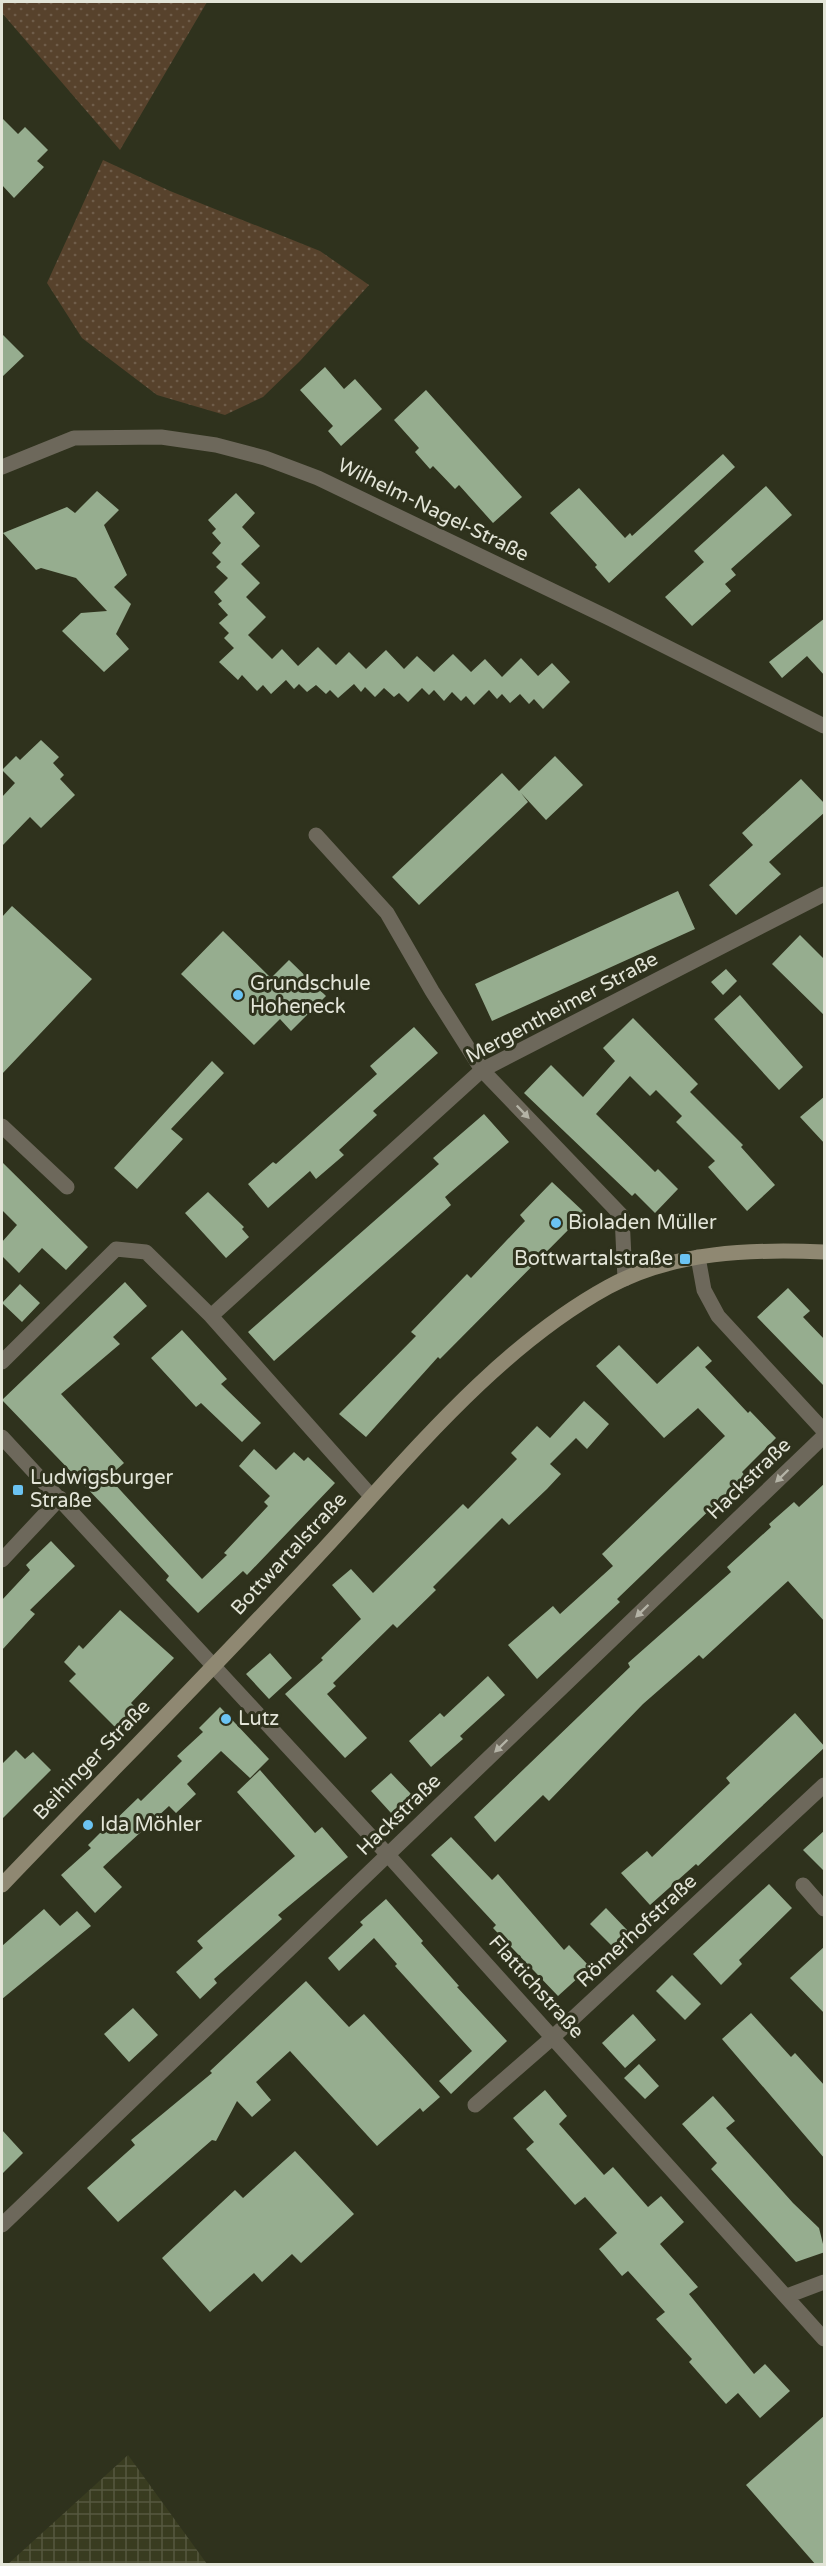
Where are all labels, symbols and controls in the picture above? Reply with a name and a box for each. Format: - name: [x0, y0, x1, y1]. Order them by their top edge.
- street label: Wilhelm-Nagel-Straße: [334, 453, 532, 567]
- street label: Mergentheimer Straße: [462, 947, 662, 1069]
- place label: Grundschule Hoheneck: [250, 972, 371, 1019]
- marker: Grundschule Hoheneck: [231, 988, 245, 1002]
- one-way arrow: [515, 1105, 529, 1119]
- place label: Bioladen Müller: [568, 1211, 717, 1235]
- marker: Bioladen Müller: [549, 1216, 563, 1230]
- place label: Bottwartalstraße: [514, 1247, 673, 1271]
- marker: Bottwartalstraße: [678, 1252, 692, 1266]
- street label: Hackstraße: [702, 1433, 796, 1525]
- place label: Ludwigsburger Straße: [30, 1466, 173, 1513]
- one-way arrow: [776, 1469, 790, 1483]
- marker: Ludwigsburger Straße: [11, 1483, 25, 1497]
- street label: Bottwartalstraße: [226, 1488, 352, 1620]
- one-way arrow: [635, 1604, 649, 1618]
- street label: Beihinger Straße: [28, 1695, 156, 1825]
- place label: Lutz: [238, 1707, 279, 1731]
- marker: Lutz: [219, 1712, 233, 1726]
- one-way arrow: [494, 1739, 508, 1753]
- street label: Hackstraße: [352, 1769, 446, 1861]
- place label: Ida Möhler: [100, 1813, 202, 1837]
- marker: Ida Möhler: [81, 1818, 95, 1832]
- street label: Römerhofstraße: [572, 1869, 702, 1993]
- street label: Flattichstraße: [483, 1930, 589, 2044]

